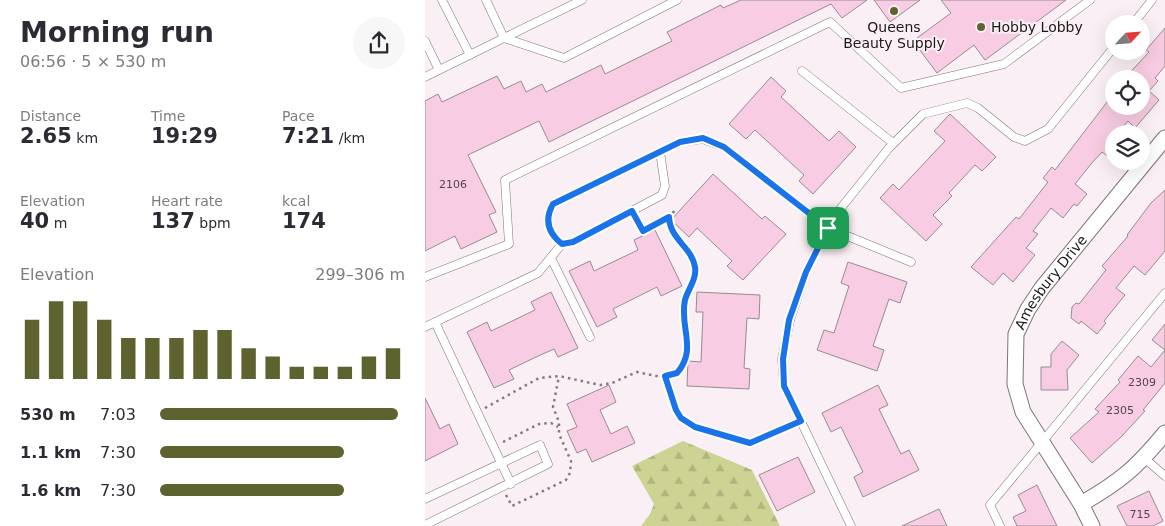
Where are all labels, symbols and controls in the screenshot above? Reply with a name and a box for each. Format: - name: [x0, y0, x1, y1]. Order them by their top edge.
- marker: Queens Beauty Supply: [888, 5, 900, 17]
- north arrow: [1105, 15, 1150, 60]
- map controls: [1105, 15, 1150, 170]
- text: Morning run: [20, 16, 214, 49]
- button: share: [353, 17, 405, 69]
- place label: Queens Beauty Supply: [843, 19, 945, 51]
- place label: Hobby Lobby: [991, 19, 1083, 35]
- marker: Hobby Lobby: [975, 21, 987, 33]
- text: 06:56 · 5 × 530 m: [20, 52, 166, 71]
- button: locate: [1105, 70, 1150, 115]
- text: Distance: [20, 108, 81, 124]
- text: Time: [151, 108, 185, 124]
- text: Pace: [282, 108, 315, 124]
- text: 2.65: [20, 124, 72, 148]
- text: 19:29: [151, 124, 218, 148]
- text: 7:21: [282, 124, 334, 148]
- button: layers: [1105, 125, 1150, 170]
- text: km: [72, 130, 98, 146]
- text: /km: [334, 130, 365, 146]
- house number: 2106: [439, 178, 467, 191]
- text: Elevation: [20, 193, 85, 209]
- text: Heart rate: [151, 193, 223, 209]
- text: kcal: [282, 193, 310, 209]
- pin: [807, 207, 849, 249]
- text: 40: [20, 209, 49, 233]
- text: 137: [151, 209, 195, 233]
- text: 174: [282, 209, 326, 233]
- icon: arrive: [814, 214, 842, 242]
- text: m: [49, 215, 67, 231]
- text: bpm: [195, 215, 231, 231]
- street label: Amesbury Drive: [1011, 232, 1090, 332]
- text: Elevation: [20, 265, 94, 284]
- text: 299–306 m: [315, 265, 405, 284]
- house number: 2309: [1128, 376, 1156, 389]
- house number: 2305: [1106, 404, 1134, 417]
- text: 530 m: [20, 405, 76, 424]
- text: 7:03: [100, 405, 136, 424]
- text: 1.1 km: [20, 443, 81, 462]
- text: 7:30: [100, 443, 136, 462]
- text: 1.6 km: [20, 481, 81, 500]
- text: 7:30: [100, 481, 136, 500]
- house number: 715: [1130, 508, 1151, 521]

